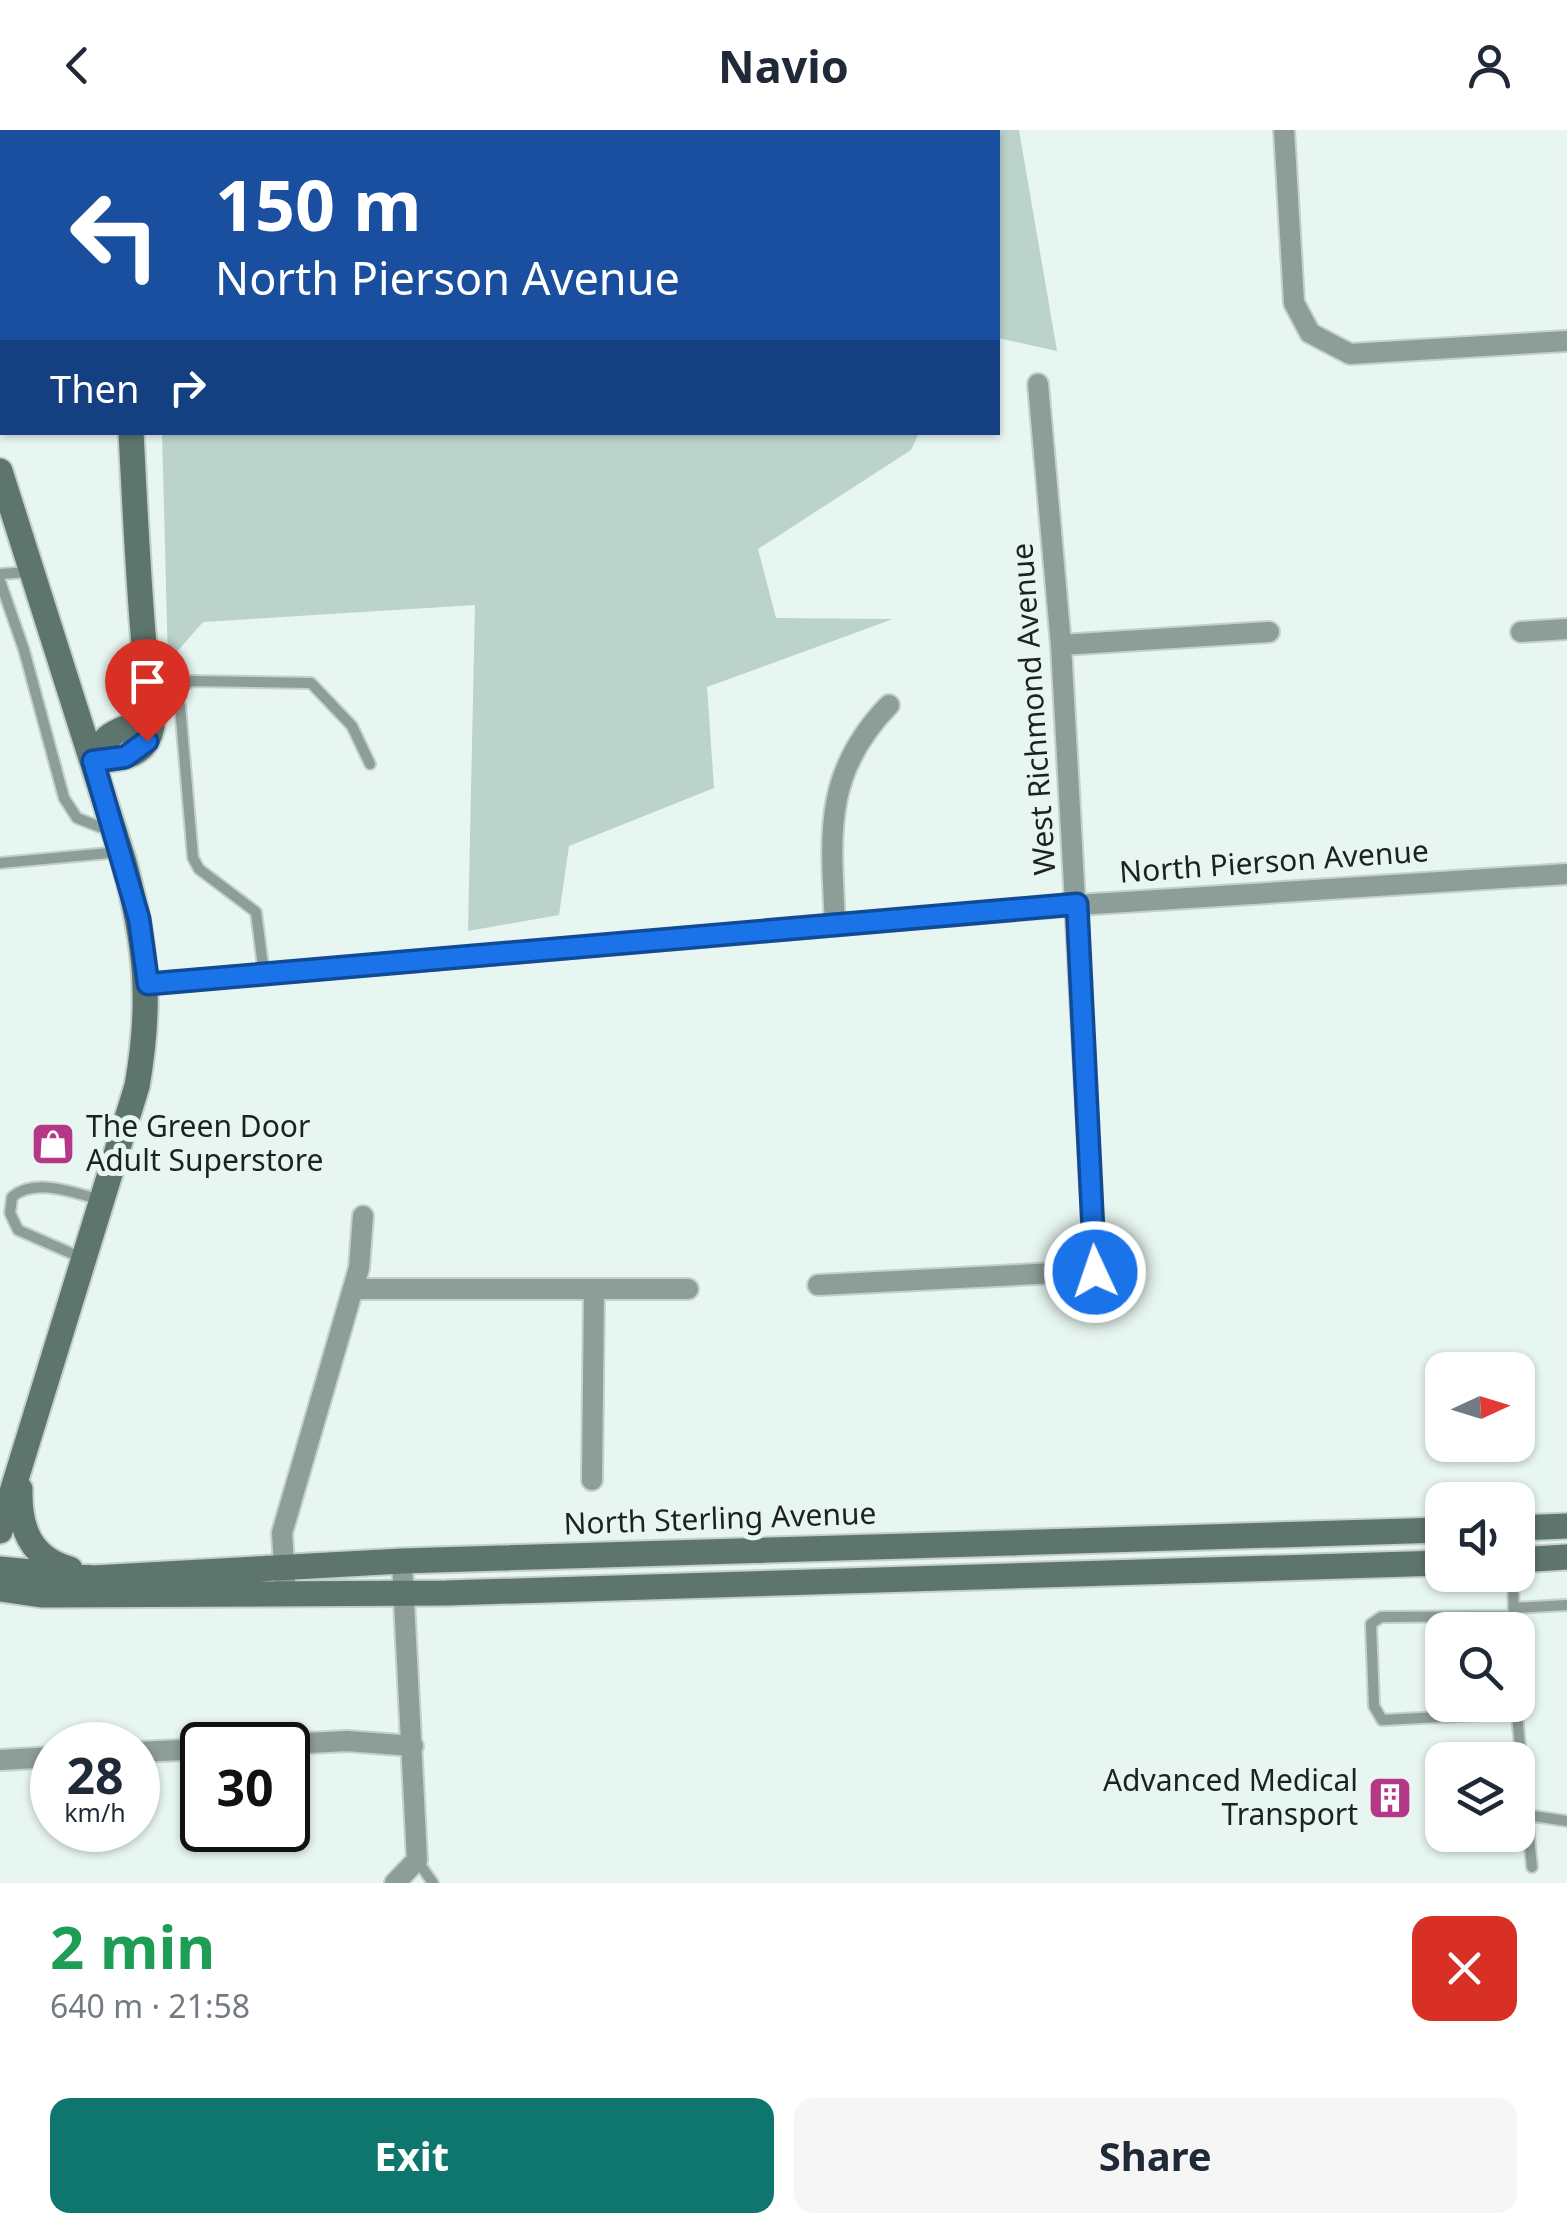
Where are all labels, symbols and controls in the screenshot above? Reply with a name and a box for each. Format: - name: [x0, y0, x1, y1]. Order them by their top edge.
- text: Navio: [718, 35, 849, 96]
- icon: back: [50, 38, 105, 93]
- icon: person: [1462, 38, 1517, 93]
- text: 150 m: [215, 156, 422, 252]
- icon: left: [50, 170, 180, 300]
- text: North Pierson Avenue: [215, 247, 680, 308]
- icon: right: [160, 360, 215, 415]
- text: Then: [50, 362, 140, 414]
- street label: West Richmond Avenue: [1000, 542, 1065, 877]
- pin: [105, 639, 190, 742]
- icon: arrive: [120, 654, 175, 709]
- street label: North Pierson Avenue: [1118, 829, 1430, 892]
- place label: The Green Door Adult Superstore: [86, 1105, 323, 1180]
- shop icon: The Green Door Adult Superstore: [30, 1121, 76, 1167]
- position arrow: [1043, 1220, 1147, 1324]
- north arrow: [1425, 1352, 1535, 1462]
- map controls: [1425, 1352, 1535, 1852]
- button: sound: [1425, 1482, 1535, 1592]
- street label: North Sterling Avenue: [563, 1492, 877, 1543]
- button: search: [1425, 1612, 1535, 1722]
- speed limit sign: 30: [180, 1722, 310, 1852]
- text: 28: [66, 1741, 124, 1809]
- button: layers: [1425, 1742, 1535, 1852]
- place label: Advanced Medical Transport: [1103, 1759, 1358, 1834]
- building icon: Advanced Medical Transport: [1367, 1775, 1413, 1821]
- text: km/h: [64, 1795, 126, 1829]
- text: 2 min: [50, 1905, 215, 1987]
- button: close: [1412, 1916, 1517, 2021]
- text: 640 m · 21:58: [50, 1984, 250, 2027]
- button: Exit: [50, 2098, 774, 2213]
- button: Share: [794, 2098, 1517, 2213]

